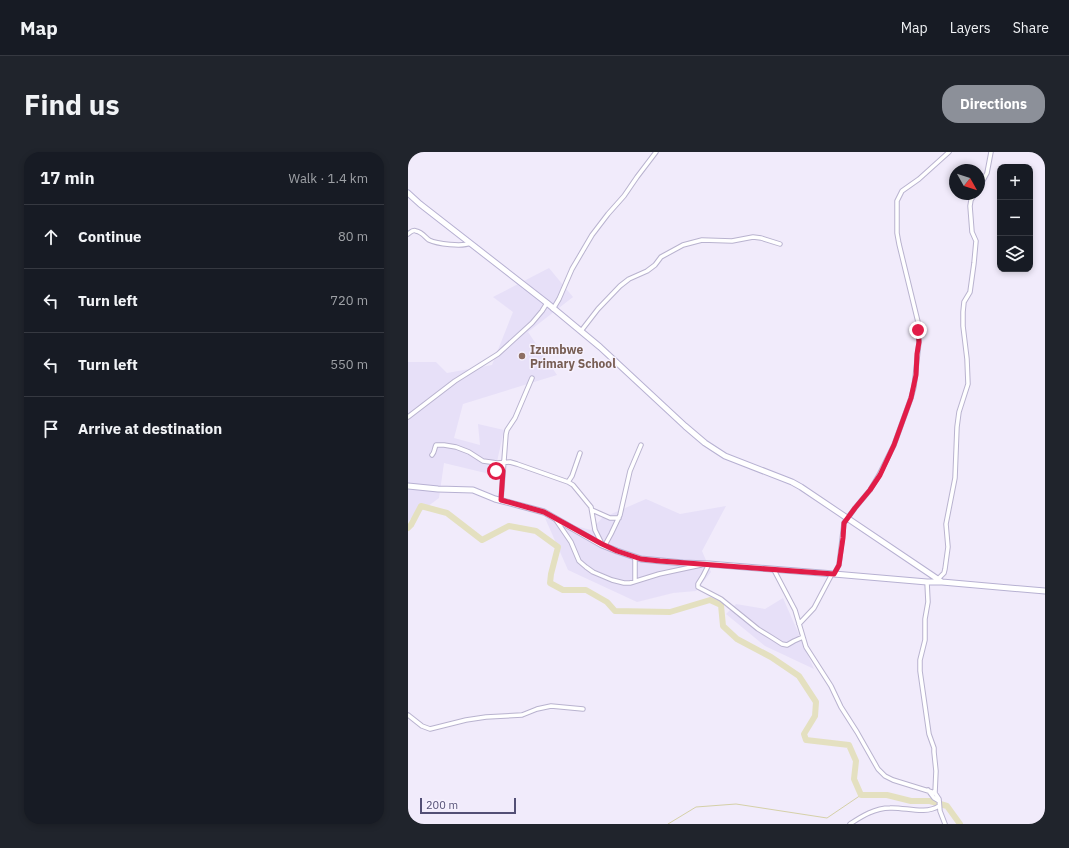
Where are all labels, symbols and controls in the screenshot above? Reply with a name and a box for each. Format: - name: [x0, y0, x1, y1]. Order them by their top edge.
- text: Map: [20, 16, 58, 40]
- text: Map: [901, 19, 928, 37]
- text: Layers: [950, 19, 991, 37]
- text: Share: [1013, 19, 1049, 37]
- button: Directions: [942, 85, 1045, 123]
- text: Find us: [24, 86, 120, 123]
- north arrow: [949, 164, 985, 200]
- map controls: [997, 164, 1033, 272]
- button: +: [997, 164, 1033, 200]
- text: 17 min: [40, 167, 95, 189]
- text: Walk · 1.4 km: [288, 170, 368, 187]
- button: −: [997, 200, 1033, 236]
- icon: ahead: [40, 226, 62, 248]
- text: Continue: [78, 227, 142, 246]
- text: 80 m: [338, 228, 368, 245]
- button: layers: [997, 236, 1033, 272]
- icon: left: [40, 290, 62, 312]
- text: Turn left: [78, 291, 138, 310]
- text: 720 m: [330, 292, 368, 309]
- route end: [909, 321, 927, 339]
- place label: Izumbwe Primary School: [530, 342, 616, 371]
- marker: Izumbwe Primary School: [517, 351, 527, 361]
- icon: left: [40, 354, 62, 376]
- text: Turn left: [78, 355, 138, 374]
- text: 550 m: [330, 356, 368, 373]
- icon: arrive: [40, 418, 62, 440]
- text: Arrive at destination: [78, 419, 222, 438]
- route start: [487, 462, 505, 480]
- scale bar: [420, 796, 516, 815]
- text: 200 m: [426, 798, 458, 812]

